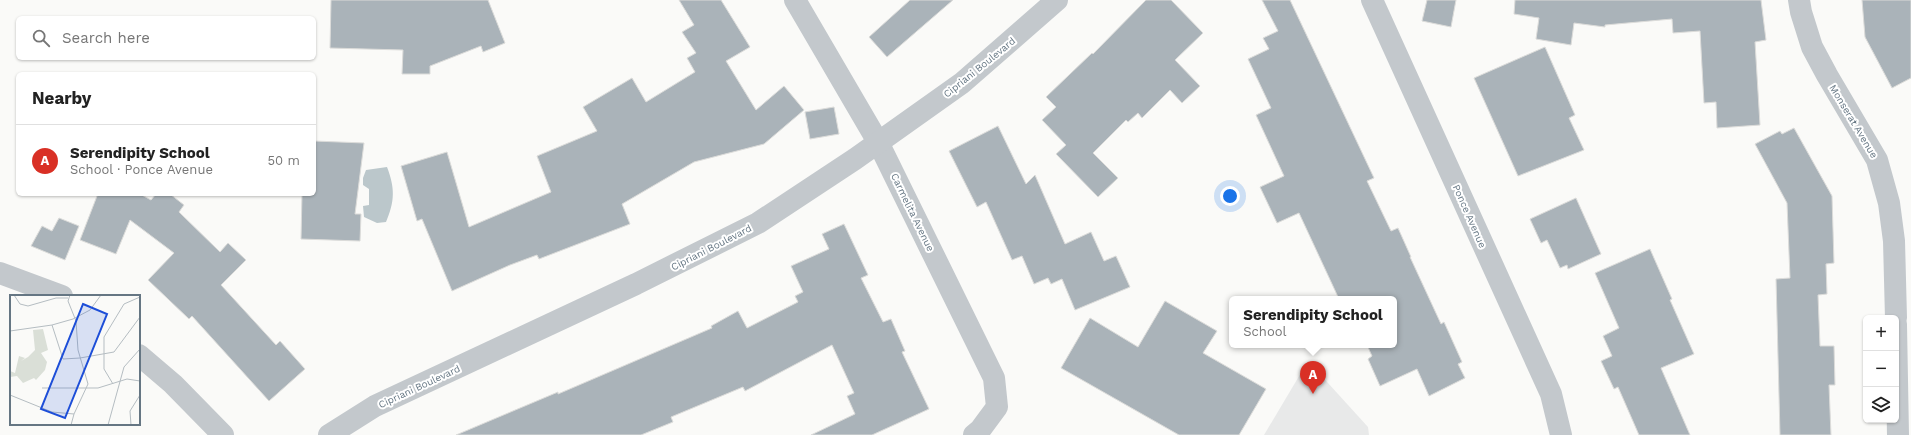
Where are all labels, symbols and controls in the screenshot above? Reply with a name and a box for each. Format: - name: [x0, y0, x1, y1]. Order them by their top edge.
- search box: [16, 16, 316, 60]
- icon: search: [30, 27, 52, 49]
- text: Search here: [62, 29, 150, 47]
- street label: Cipriani Boulevard: [941, 35, 1017, 100]
- street label: Monserat Avenue: [1827, 83, 1880, 160]
- text: Nearby: [32, 88, 91, 108]
- text: Serendipity School: [70, 144, 210, 162]
- text: A: [41, 153, 49, 168]
- text: 50 m: [268, 153, 300, 168]
- text: School · Ponce Avenue: [70, 162, 213, 177]
- street label: Carmelita Avenue: [889, 171, 936, 253]
- street label: Ponce Avenue: [1451, 183, 1488, 250]
- your location: [1220, 186, 1240, 206]
- street label: Cipriani Boulevard: [669, 222, 753, 272]
- inset map: [10, 295, 140, 425]
- popup: [1229, 296, 1397, 348]
- text: Serendipity School: [1243, 306, 1383, 324]
- map controls: [1863, 315, 1899, 423]
- button: +: [1863, 315, 1899, 351]
- text: School: [1243, 324, 1286, 339]
- button: −: [1863, 351, 1899, 387]
- pin: A: [1300, 361, 1326, 394]
- street label: Cipriani Boulevard: [377, 363, 462, 410]
- button: layers: [1863, 387, 1899, 423]

